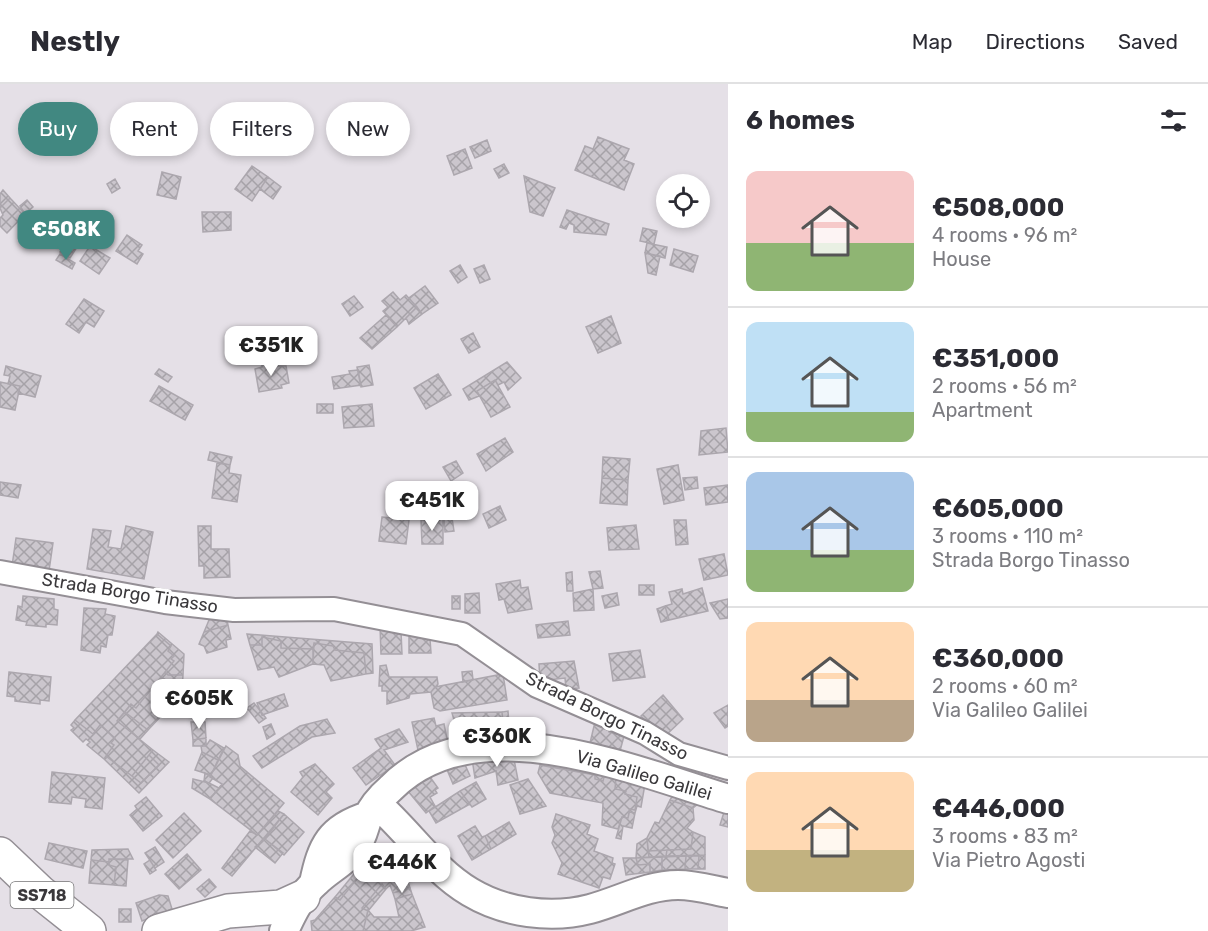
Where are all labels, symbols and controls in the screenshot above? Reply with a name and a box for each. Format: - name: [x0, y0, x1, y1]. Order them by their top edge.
- text: Nestly: [30, 25, 120, 58]
- text: Map: [912, 29, 953, 54]
- text: Directions: [986, 29, 1085, 54]
- text: Saved: [1118, 29, 1178, 54]
- chip: Buy: [18, 102, 98, 156]
- chip: Rent: [110, 102, 198, 156]
- chip: Filters: [210, 102, 314, 156]
- chip: New: [326, 102, 410, 156]
- icon: filters: [1157, 104, 1190, 137]
- text: 6 homes: [746, 105, 855, 136]
- map controls: [656, 174, 710, 228]
- button: locate: [656, 174, 710, 228]
- text: €508,000: [932, 192, 1064, 223]
- icon: home: [794, 195, 866, 267]
- pin: €508K: [24, 210, 108, 261]
- text: €508K: [31, 217, 101, 241]
- text: 4 rooms · 96 m²: [932, 223, 1077, 247]
- text: House: [932, 247, 991, 271]
- pin: €351K: [229, 326, 313, 377]
- text: €351K: [239, 333, 303, 357]
- text: €351,000: [932, 343, 1059, 374]
- icon: home: [794, 346, 866, 418]
- text: 2 rooms · 56 m²: [932, 374, 1077, 398]
- text: Apartment: [932, 398, 1033, 422]
- pin: €451K: [390, 481, 474, 532]
- text: €451K: [399, 488, 465, 512]
- text: €605,000: [932, 493, 1064, 524]
- icon: home: [794, 496, 866, 568]
- text: 3 rooms · 110 m²: [932, 524, 1083, 548]
- text: Strada Borgo Tinasso: [932, 548, 1130, 572]
- street label: Strada Borgo Tinasso: [40, 568, 220, 618]
- text: €360,000: [932, 643, 1064, 674]
- icon: home: [794, 646, 866, 718]
- street label: Strada Borgo Tinasso: [522, 667, 692, 765]
- text: 2 rooms · 60 m²: [932, 674, 1078, 698]
- pin: €605K: [157, 679, 241, 730]
- text: €605K: [165, 686, 233, 710]
- text: Via Galileo Galilei: [932, 698, 1088, 722]
- pin: €360K: [455, 717, 539, 768]
- text: €360K: [463, 724, 531, 748]
- street label: Via Galileo Galilei: [574, 745, 714, 805]
- text: €446,000: [932, 793, 1065, 824]
- icon: home: [794, 796, 866, 868]
- text: 3 rooms · 83 m²: [932, 824, 1078, 848]
- pin: €446K: [360, 843, 444, 894]
- text: Via Pietro Agosti: [932, 848, 1085, 872]
- text: €446K: [367, 850, 437, 874]
- road number: SS718: [10, 882, 74, 908]

